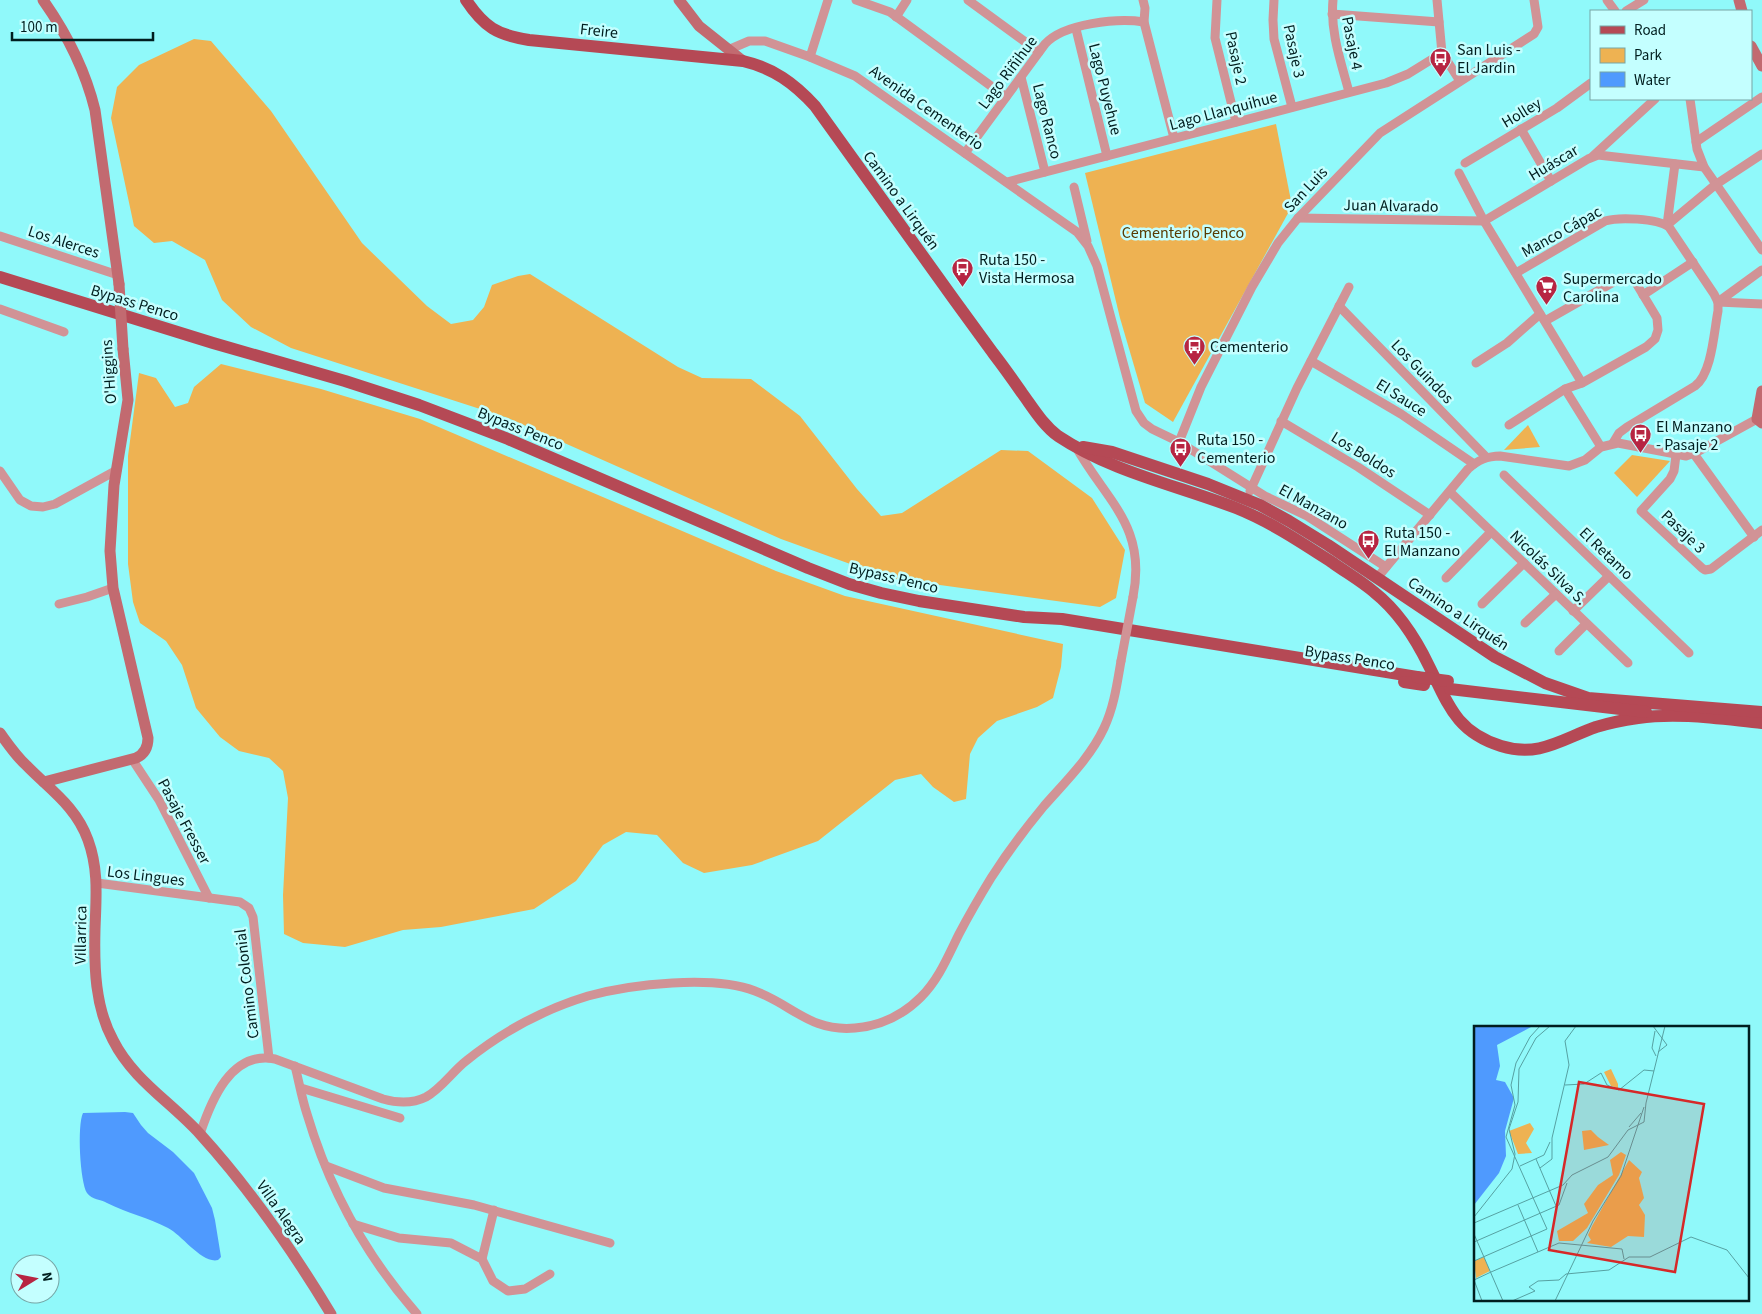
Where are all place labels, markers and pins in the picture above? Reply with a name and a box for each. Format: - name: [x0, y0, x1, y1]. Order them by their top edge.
- place label: San Luis - El Jardin: [1457, 39, 1521, 79]
- bus stop icon: San Luis - El Jardin: [1429, 46, 1453, 77]
- place label: Ruta 150 - Vista Hermosa: [979, 249, 1074, 289]
- bus stop icon: Ruta 150 - Vista Hermosa: [951, 256, 975, 287]
- place label: Supermercado Carolina: [1563, 268, 1662, 308]
- supermarket icon: Supermercado Carolina: [1535, 275, 1559, 306]
- bus stop icon: Cementerio: [1182, 334, 1206, 365]
- place label: Cementerio: [1210, 336, 1288, 358]
- place label: El Manzano - Pasaje 2: [1656, 416, 1732, 456]
- bus stop icon: El Manzano - Pasaje 2: [1628, 423, 1652, 454]
- place label: Ruta 150 - Cementerio: [1197, 429, 1275, 469]
- bus stop icon: Ruta 150 - Cementerio: [1169, 436, 1193, 467]
- place label: Ruta 150 - El Manzano: [1384, 522, 1460, 562]
- bus stop icon: Ruta 150 - El Manzano: [1356, 529, 1380, 560]

